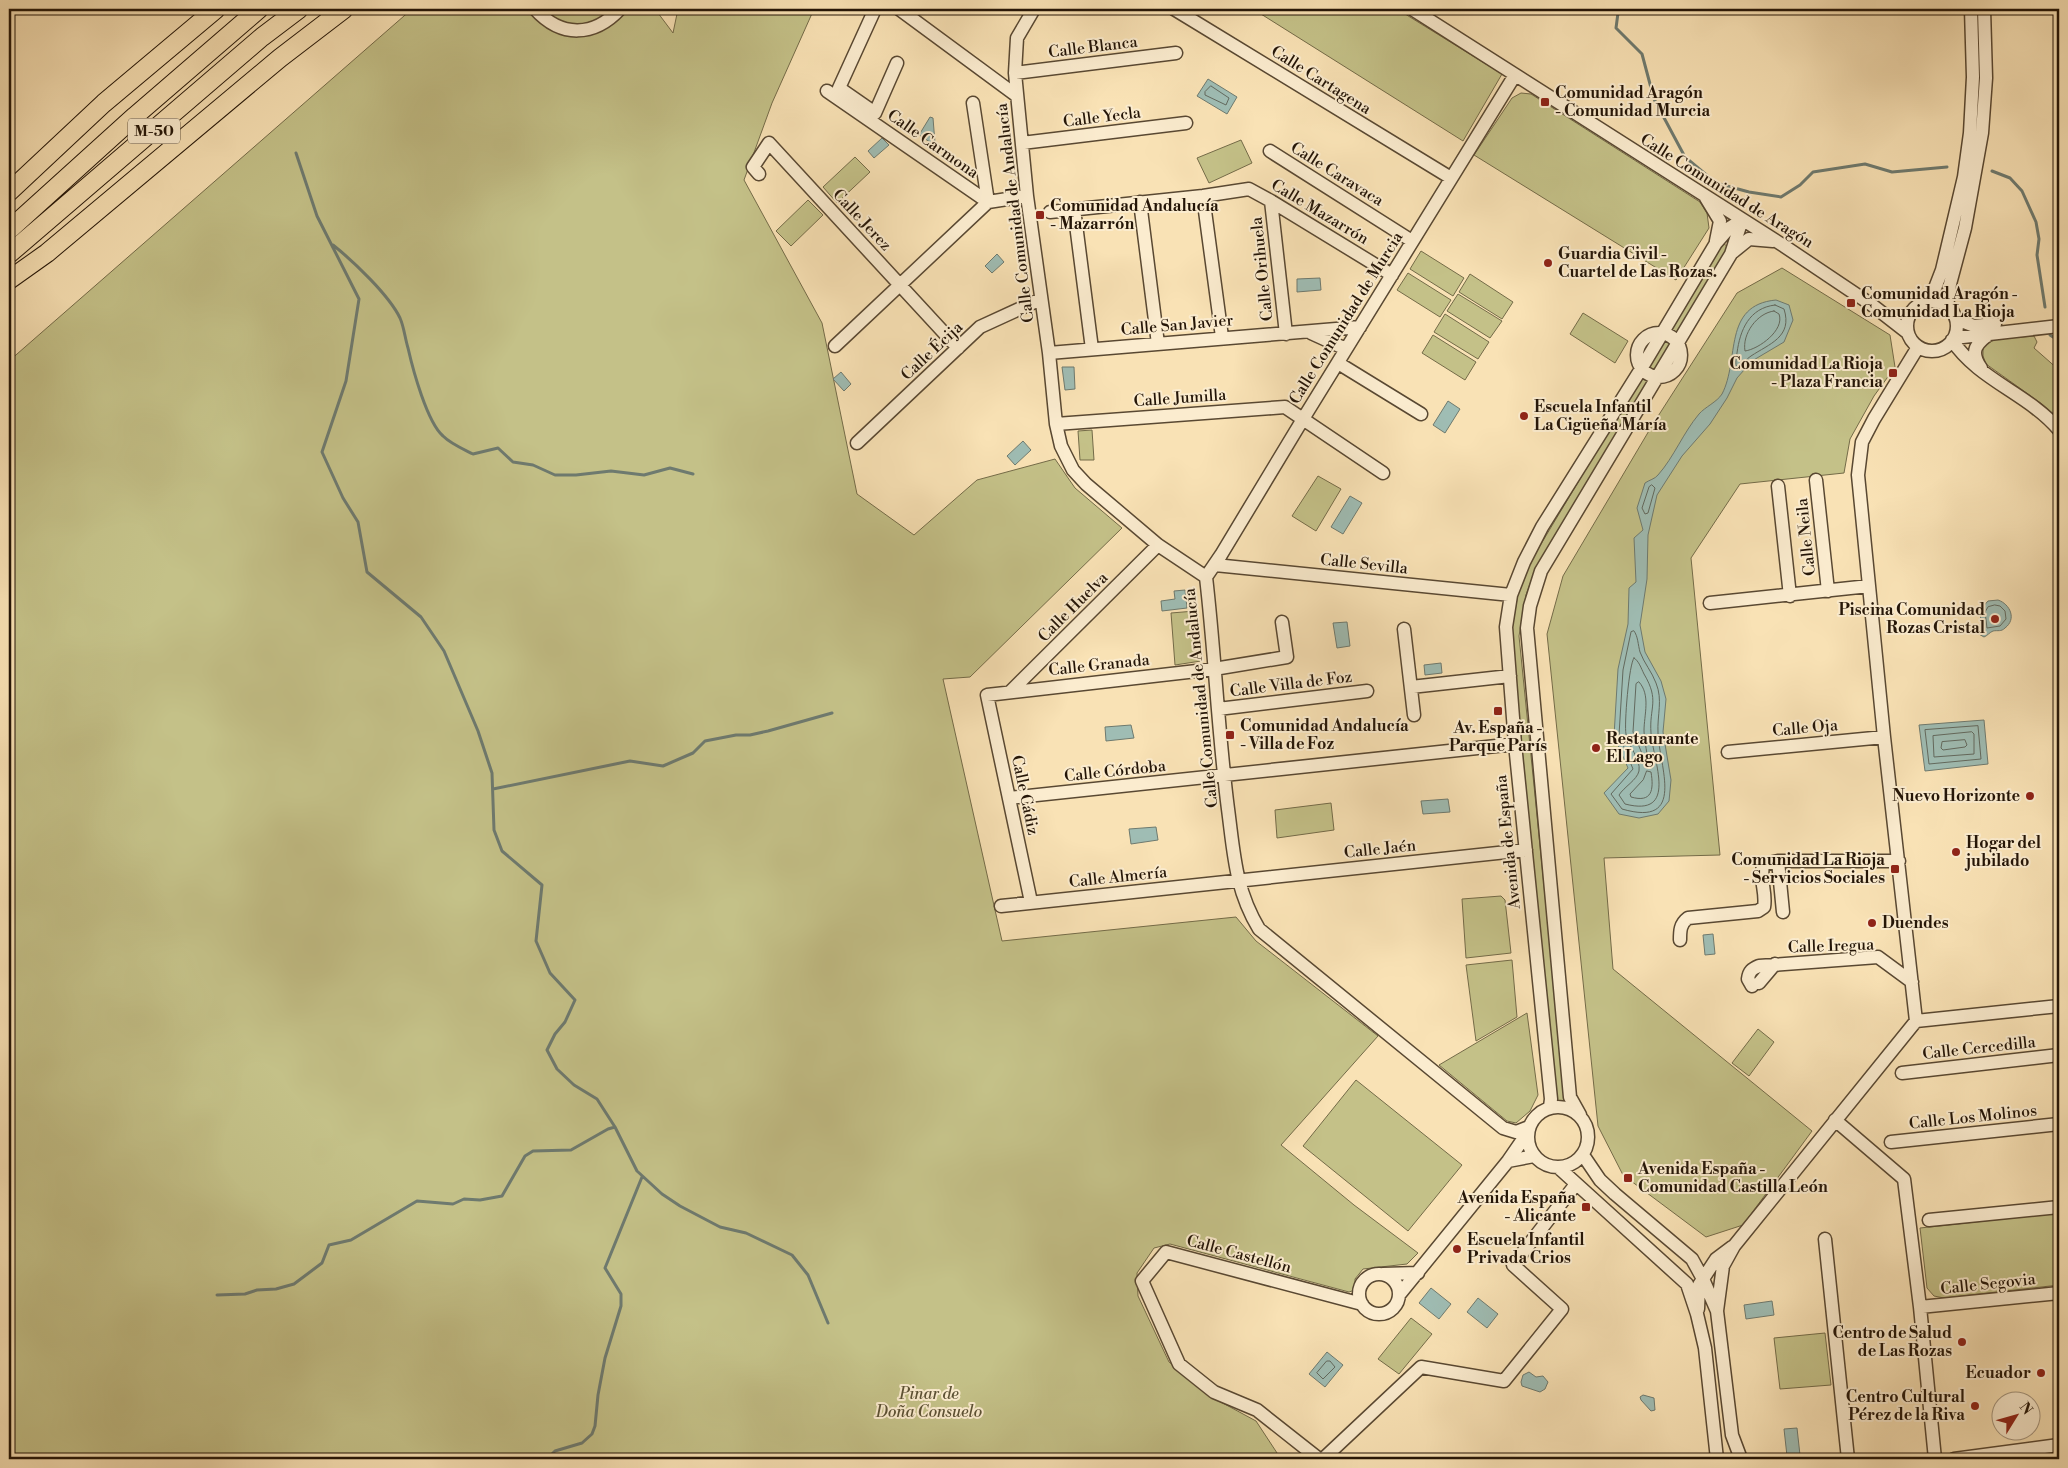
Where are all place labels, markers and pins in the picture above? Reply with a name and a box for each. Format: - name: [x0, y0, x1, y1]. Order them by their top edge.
- place label: Comunidad Aragón - Comunidad Murcia: [1555, 83, 1710, 121]
- marker: Comunidad Aragón - Comunidad Murcia: [1539, 96, 1551, 108]
- place label: Comunidad Andalucía - Mazarrón: [1050, 196, 1219, 234]
- marker: Comunidad Andalucía - Mazarrón: [1034, 209, 1046, 221]
- place label: Guardia Civil - Cuartel de Las Rozas.: [1558, 244, 1717, 282]
- marker: Guardia Civil - Cuartel de Las Rozas.: [1542, 257, 1554, 269]
- place label: Comunidad Aragón - Comunidad La Rioja: [1861, 284, 2018, 322]
- marker: Comunidad Aragón - Comunidad La Rioja: [1845, 297, 1857, 309]
- place label: Comunidad La Rioja - Plaza Francia: [1729, 354, 1883, 392]
- marker: Comunidad La Rioja - Plaza Francia: [1887, 367, 1899, 379]
- place label: Escuela Infantil La Cigüeña María: [1534, 397, 1667, 435]
- marker: Escuela Infantil La Cigüeña María: [1518, 410, 1530, 422]
- place label: Piscina Comunidad Rozas Cristal: [1838, 600, 1986, 638]
- marker: Piscina Comunidad Rozas Cristal: [1989, 613, 2001, 625]
- marker: Av. España - Parque París: [1492, 705, 1504, 717]
- place label: Comunidad Andalucía - Villa de Foz: [1240, 716, 1409, 754]
- place label: Av. España - Parque París: [1449, 718, 1547, 756]
- marker: Comunidad Andalucía - Villa de Foz: [1224, 729, 1236, 741]
- place label: Restaurante El Lago: [1606, 729, 1699, 767]
- marker: Restaurante El Lago: [1590, 742, 1602, 754]
- place label: Nuevo Horizonte: [1892, 786, 2020, 806]
- marker: Nuevo Horizonte: [2024, 790, 2036, 802]
- place label: Hogar del jubilado: [1964, 833, 2042, 871]
- marker: Hogar del jubilado: [1950, 846, 1962, 858]
- place label: Comunidad La Rioja - Servicios Sociales: [1731, 850, 1885, 888]
- marker: Comunidad La Rioja - Servicios Sociales: [1889, 863, 1901, 875]
- place label: Duendes: [1882, 913, 1949, 933]
- marker: Duendes: [1866, 917, 1878, 929]
- place label: Avenida España - Comunidad Castilla León: [1637, 1159, 1828, 1197]
- marker: Avenida España - Comunidad Castilla León: [1622, 1172, 1634, 1184]
- place label: Avenida España - Alicante: [1456, 1188, 1576, 1226]
- marker: Avenida España - Alicante: [1580, 1201, 1592, 1213]
- place label: Escuela Infantil Privada Crios: [1467, 1230, 1585, 1268]
- marker: Escuela Infantil Privada Crios: [1451, 1243, 1463, 1255]
- place label: Centro de Salud de Las Rozas: [1832, 1323, 1952, 1361]
- marker: Centro de Salud de Las Rozas: [1956, 1336, 1968, 1348]
- place label: Ecuador: [1965, 1363, 2031, 1383]
- marker: Ecuador: [2035, 1367, 2047, 1379]
- place label: Centro Cultural Pérez de la Riva: [1846, 1387, 1966, 1425]
- marker: Centro Cultural Pérez de la Riva: [1969, 1400, 1981, 1412]

